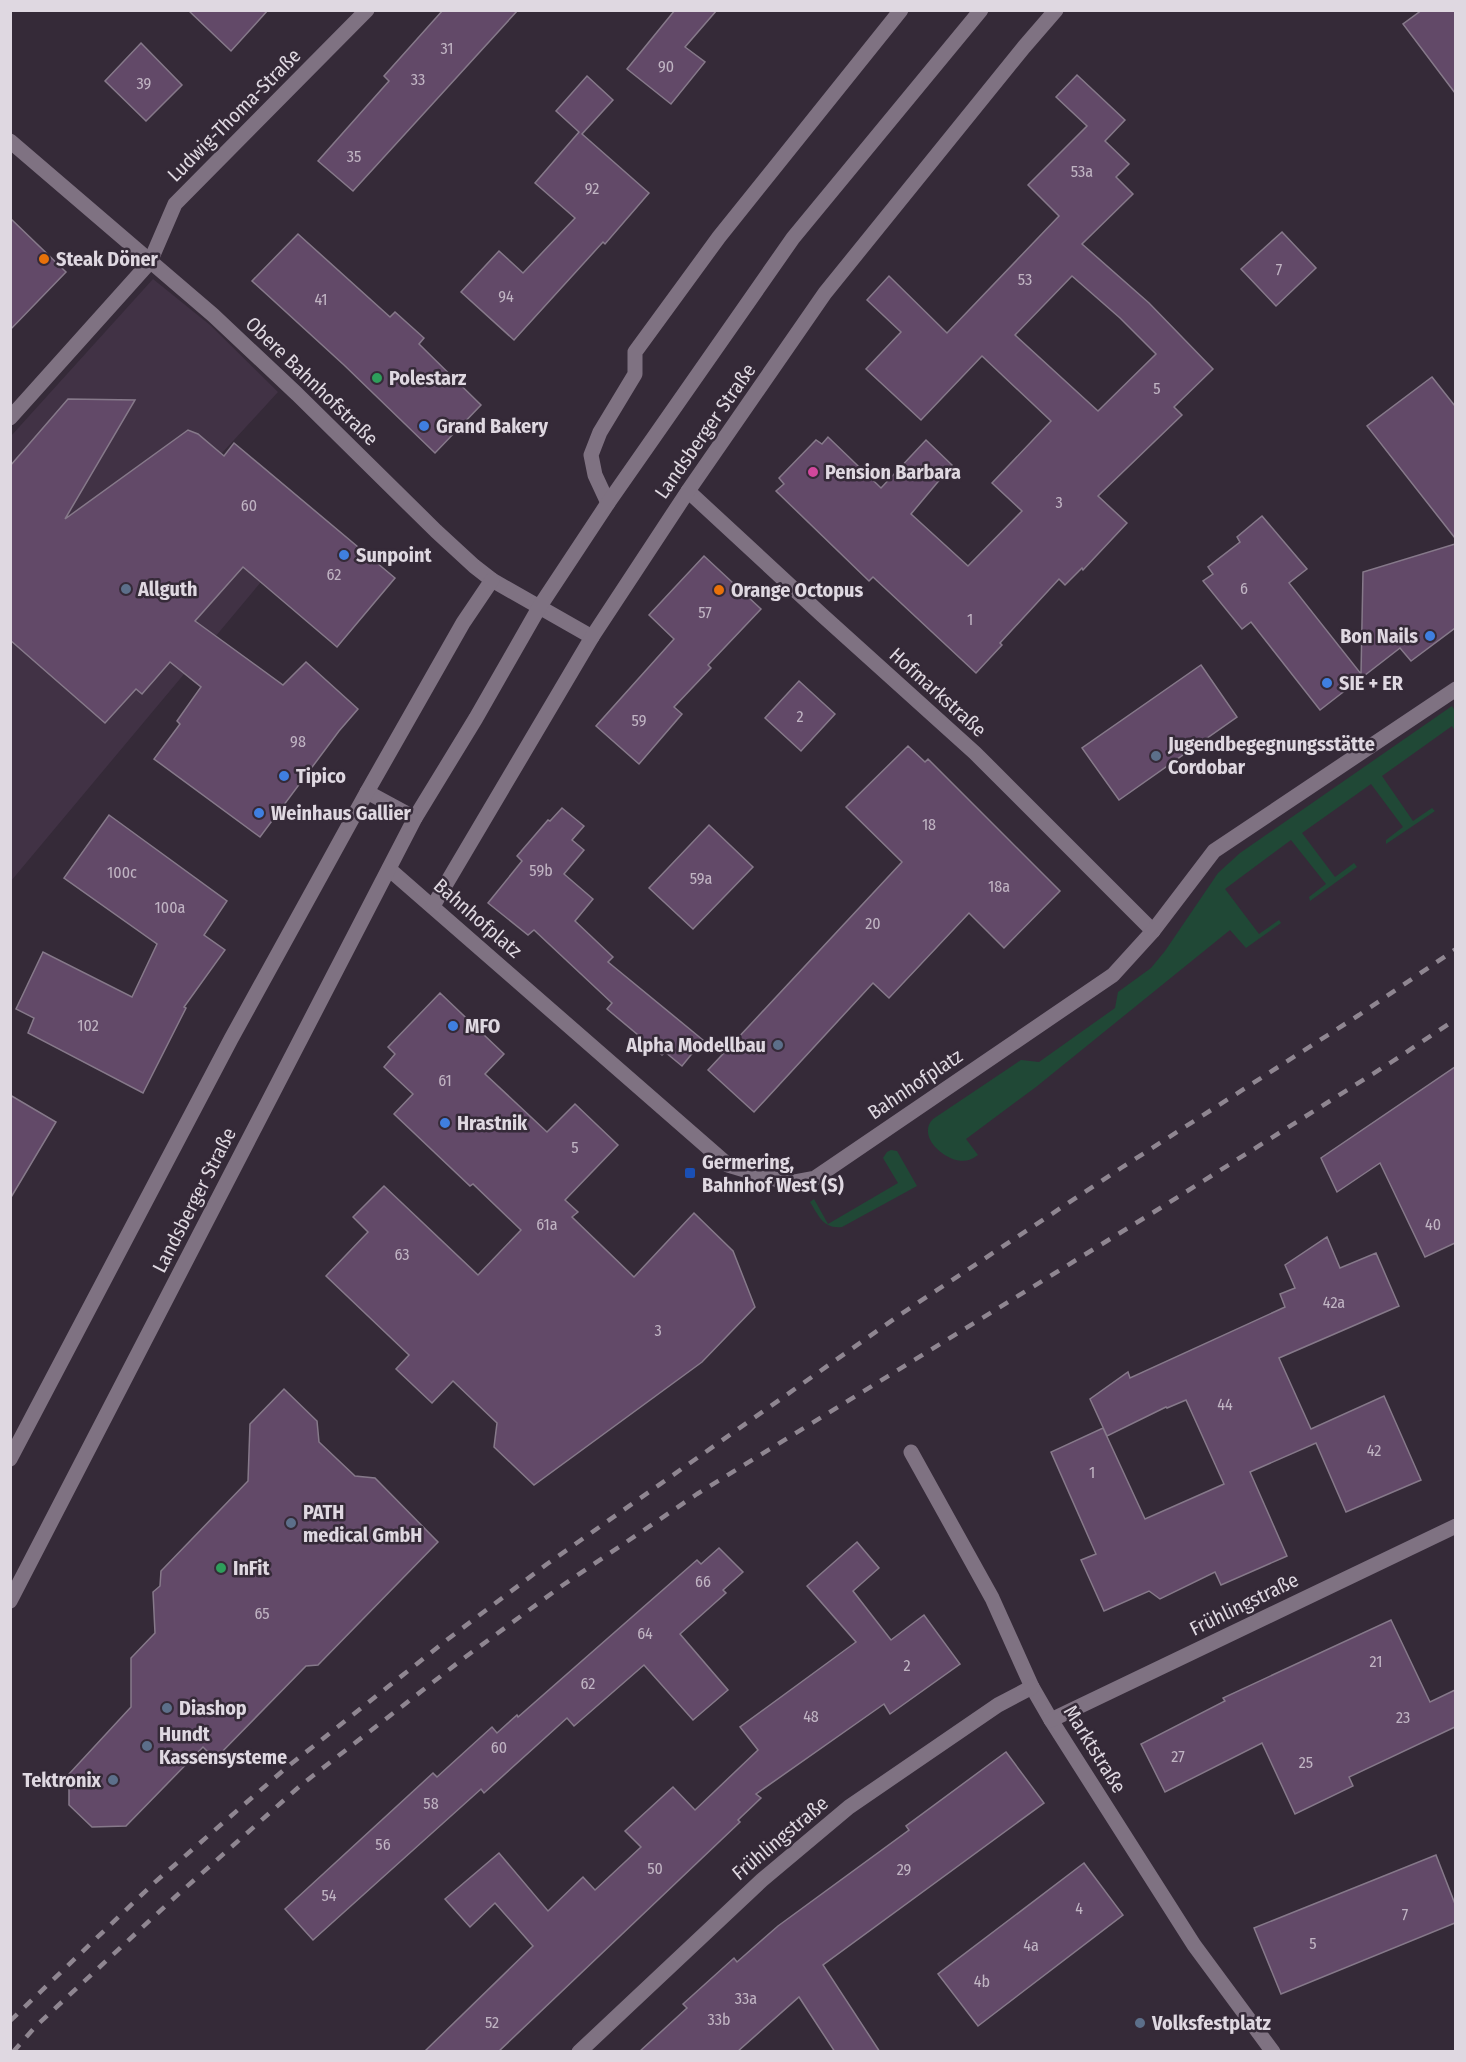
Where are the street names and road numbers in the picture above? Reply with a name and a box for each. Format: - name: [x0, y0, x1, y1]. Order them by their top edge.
- street label: Ludwig-Thoma-Straße: [162, 43, 306, 187]
- street label: Obere Bahnhofstraße: [241, 312, 383, 450]
- street label: Landsberger Straße: [649, 359, 761, 503]
- street label: Hofmarkstraße: [885, 642, 991, 742]
- street label: Bahnhofplatz: [429, 873, 527, 963]
- street label: Bahnhofplatz: [863, 1044, 967, 1124]
- street label: Landsberger Straße: [147, 1124, 241, 1276]
- street label: Frühlingstraße: [1186, 1567, 1302, 1641]
- street label: Marktstraße: [1059, 1701, 1131, 1797]
- street label: Frühlingstraße: [727, 1791, 833, 1885]

